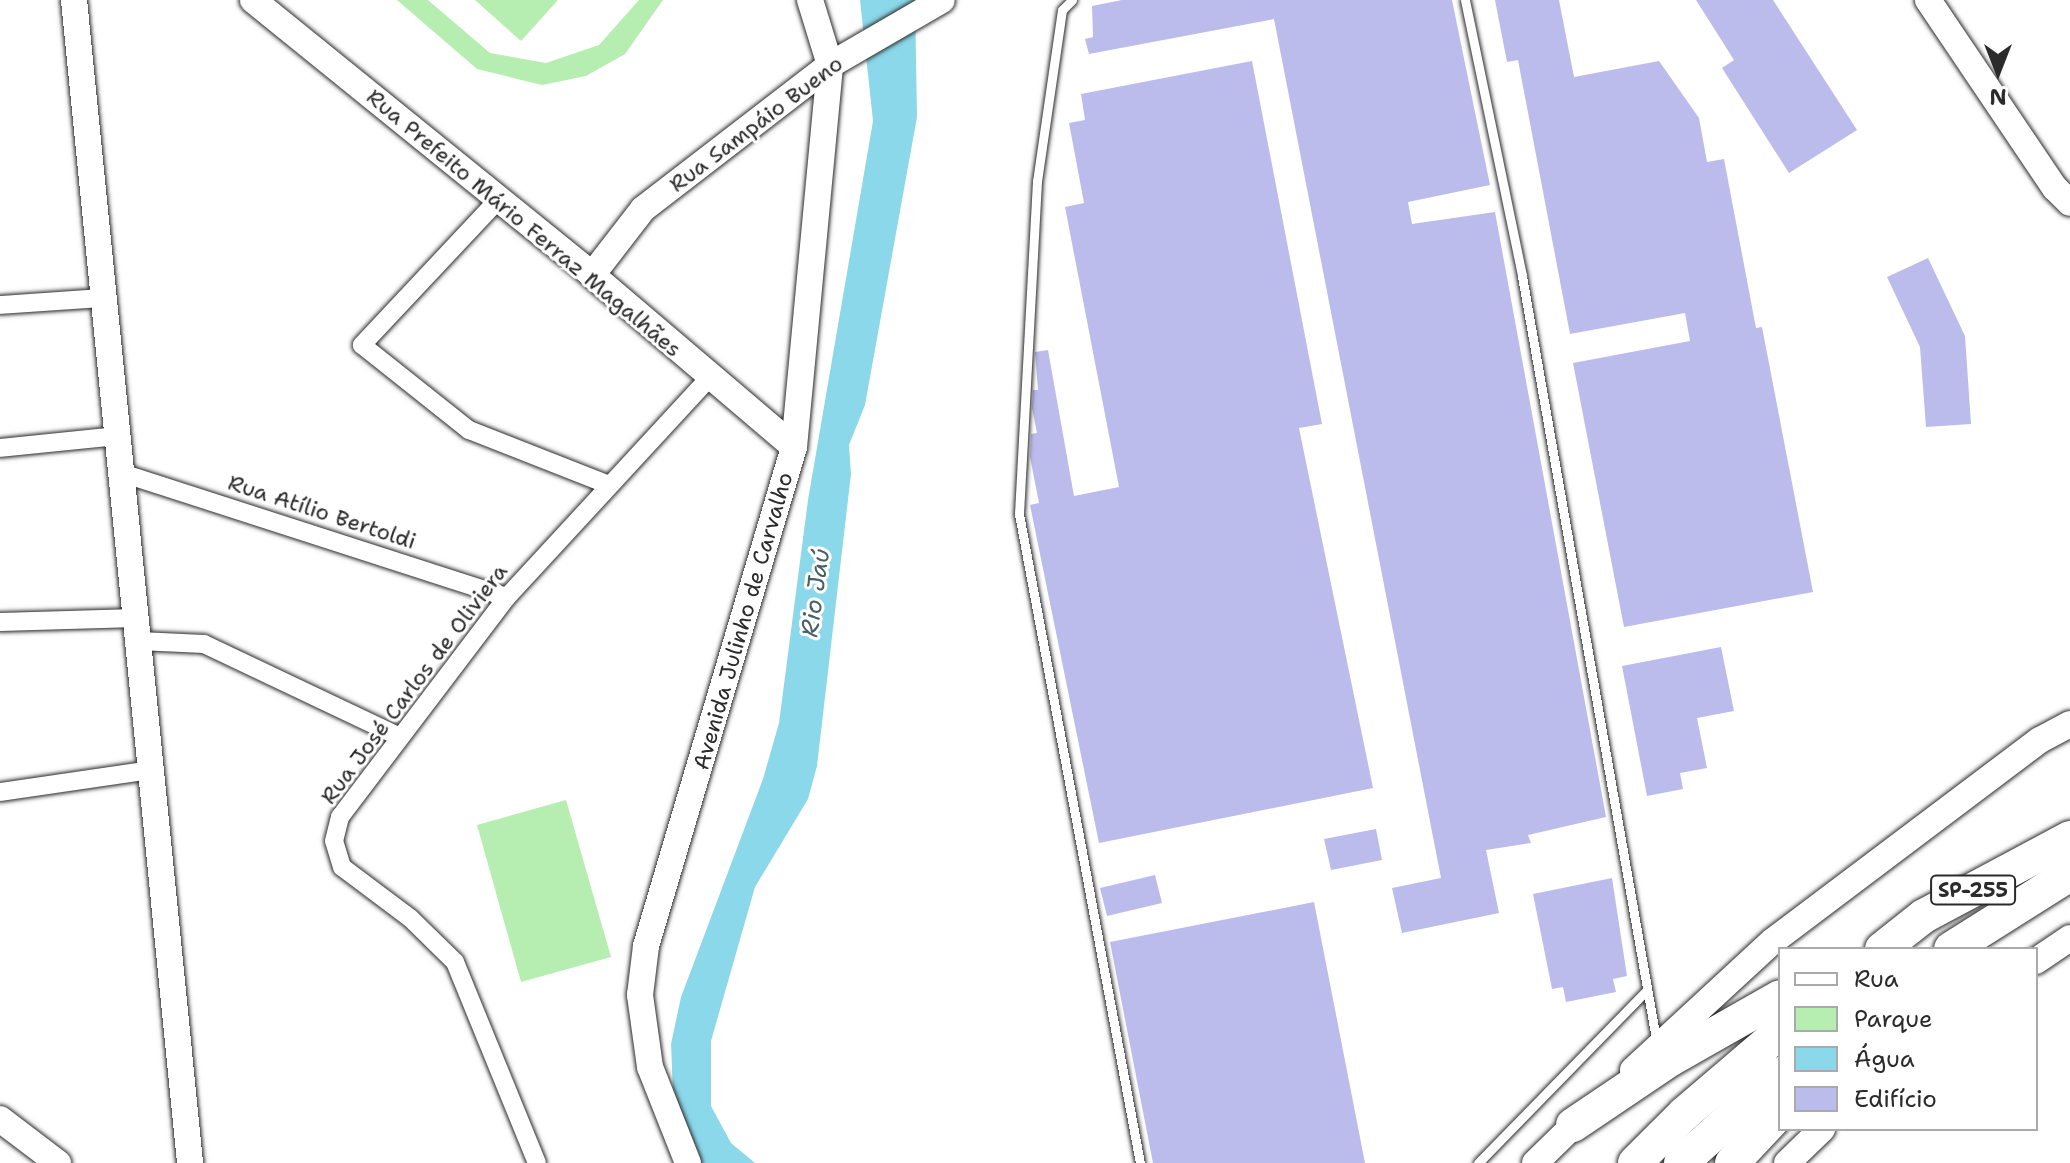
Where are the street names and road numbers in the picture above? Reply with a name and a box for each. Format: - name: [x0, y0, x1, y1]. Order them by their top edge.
- street label: Rua Sampáio Bueno: [664, 50, 848, 198]
- street label: Rua Prefeito Mário Ferraz Magalhães: [361, 83, 687, 363]
- street label: Rua Atílio Bertoldi: [225, 469, 419, 555]
- street label: Avenida Julinho de Carvalho: [688, 469, 798, 773]
- street label: Rua José Carlos de Oliviera: [315, 559, 513, 809]
- road number: SP-255: [1929, 874, 2017, 906]

